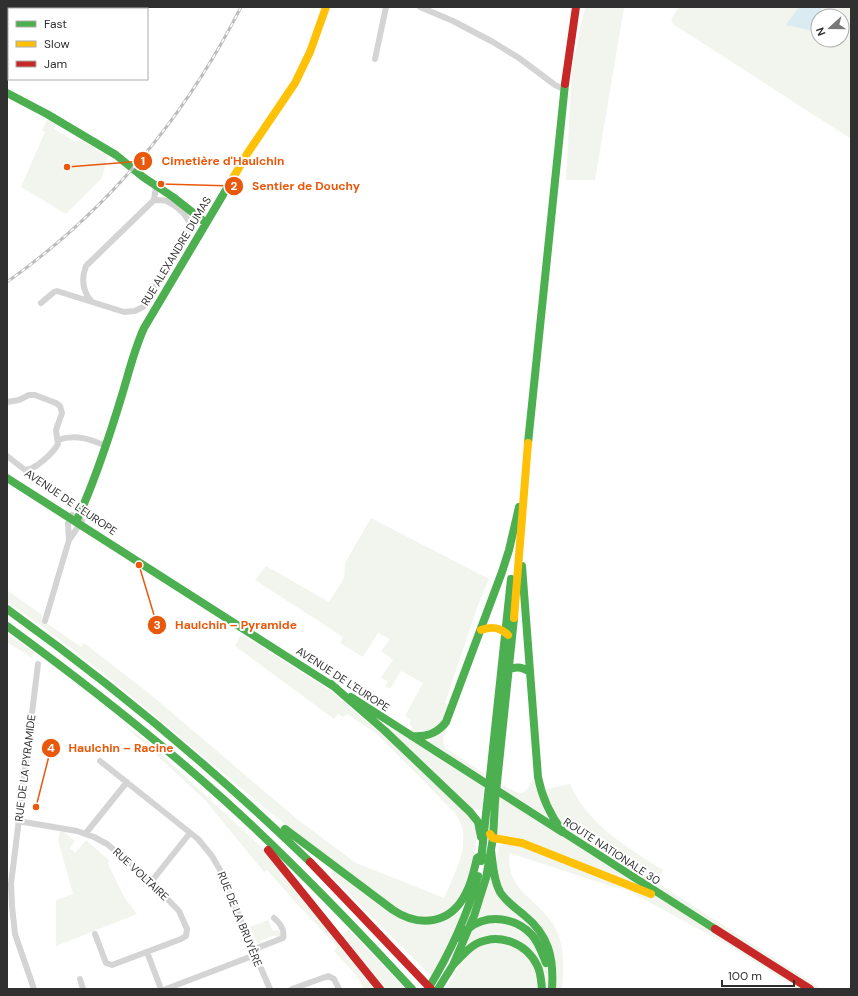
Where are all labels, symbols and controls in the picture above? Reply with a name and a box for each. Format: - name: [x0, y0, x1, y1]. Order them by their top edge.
- legend: [8, 8, 148, 80]
- north arrow: [810, 8, 850, 48]
- text: Fast: [44, 16, 67, 32]
- text: N: [813, 25, 829, 38]
- text: Slow: [44, 36, 70, 52]
- text: Jam: [44, 56, 67, 72]
- callout: Cimetière d'Haulchin: [133, 149, 292, 173]
- text: 1: [141, 153, 145, 169]
- text: Cimetière d'Haulchin: [162, 153, 284, 169]
- callout: Sentier de Douchy: [224, 174, 368, 198]
- text: 2: [231, 178, 238, 194]
- text: Sentier de Douchy: [252, 178, 361, 194]
- street label: RUE ALEXANDRE DUMAS: [138, 194, 214, 308]
- street label: AVENUE DE L'EUROPE: [22, 466, 120, 538]
- callout: Haulchin – Pyramide: [147, 613, 305, 637]
- text: 3: [153, 617, 161, 633]
- text: Haulchin – Pyramide: [175, 617, 297, 633]
- street label: AVENUE DE L'EUROPE: [294, 644, 392, 714]
- street label: RUE DE LA PYRAMIDE: [11, 714, 39, 822]
- callout: Haulchin – Racine: [41, 736, 182, 760]
- text: 4: [47, 740, 55, 756]
- text: Haulchin – Racine: [68, 740, 174, 756]
- street label: ROUTE NATIONALE 30: [561, 814, 663, 888]
- street label: RUE VOLTAIRE: [110, 845, 172, 903]
- street label: RUE DE LA BRUYÈRE: [215, 869, 265, 969]
- scale bar: [722, 962, 794, 988]
- text: 100 m: [728, 968, 762, 984]

